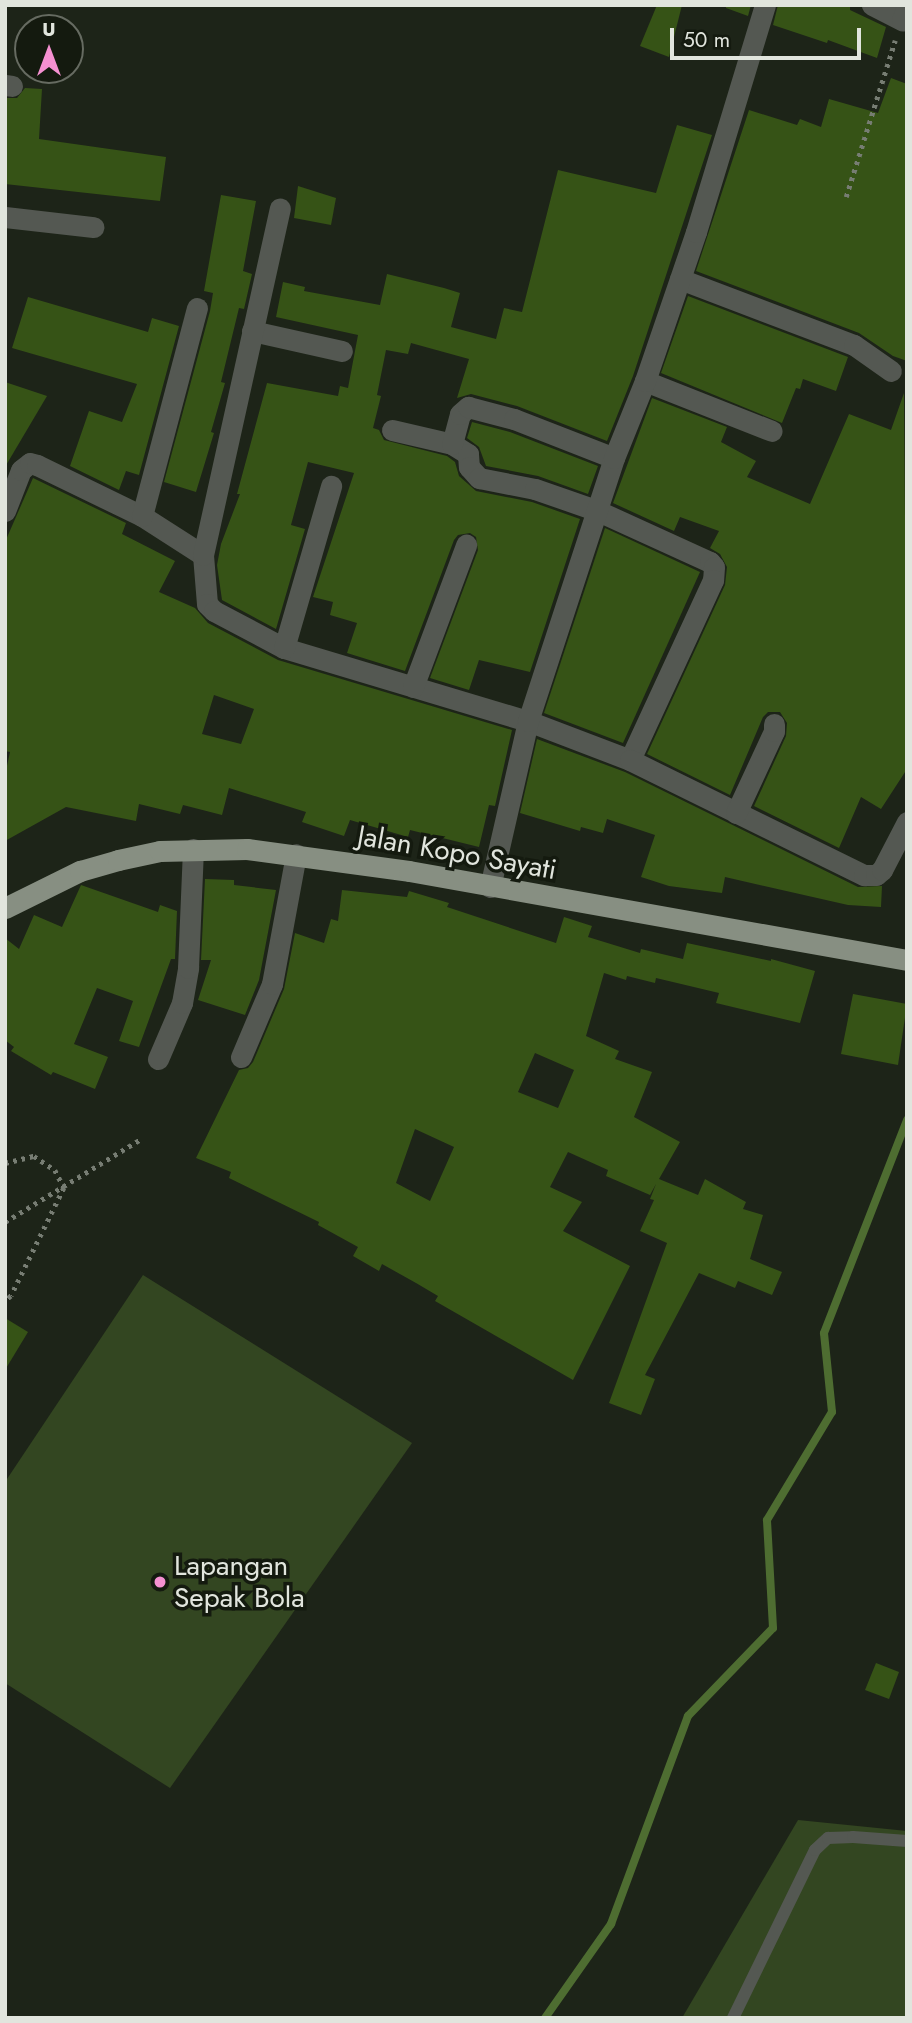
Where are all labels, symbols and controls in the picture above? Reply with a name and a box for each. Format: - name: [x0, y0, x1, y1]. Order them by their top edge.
- north arrow: [14, 14, 84, 84]
- scale bar: [674, 14, 865, 58]
- text: U: [42, 16, 56, 43]
- text: 50 m: [683, 25, 730, 55]
- street label: Jalan Kopo Sayati: [355, 819, 559, 887]
- place label: Lapangan Sepak Bola: [174, 1549, 305, 1615]
- marker: Lapangan Sepak Bola: [152, 1574, 168, 1590]

